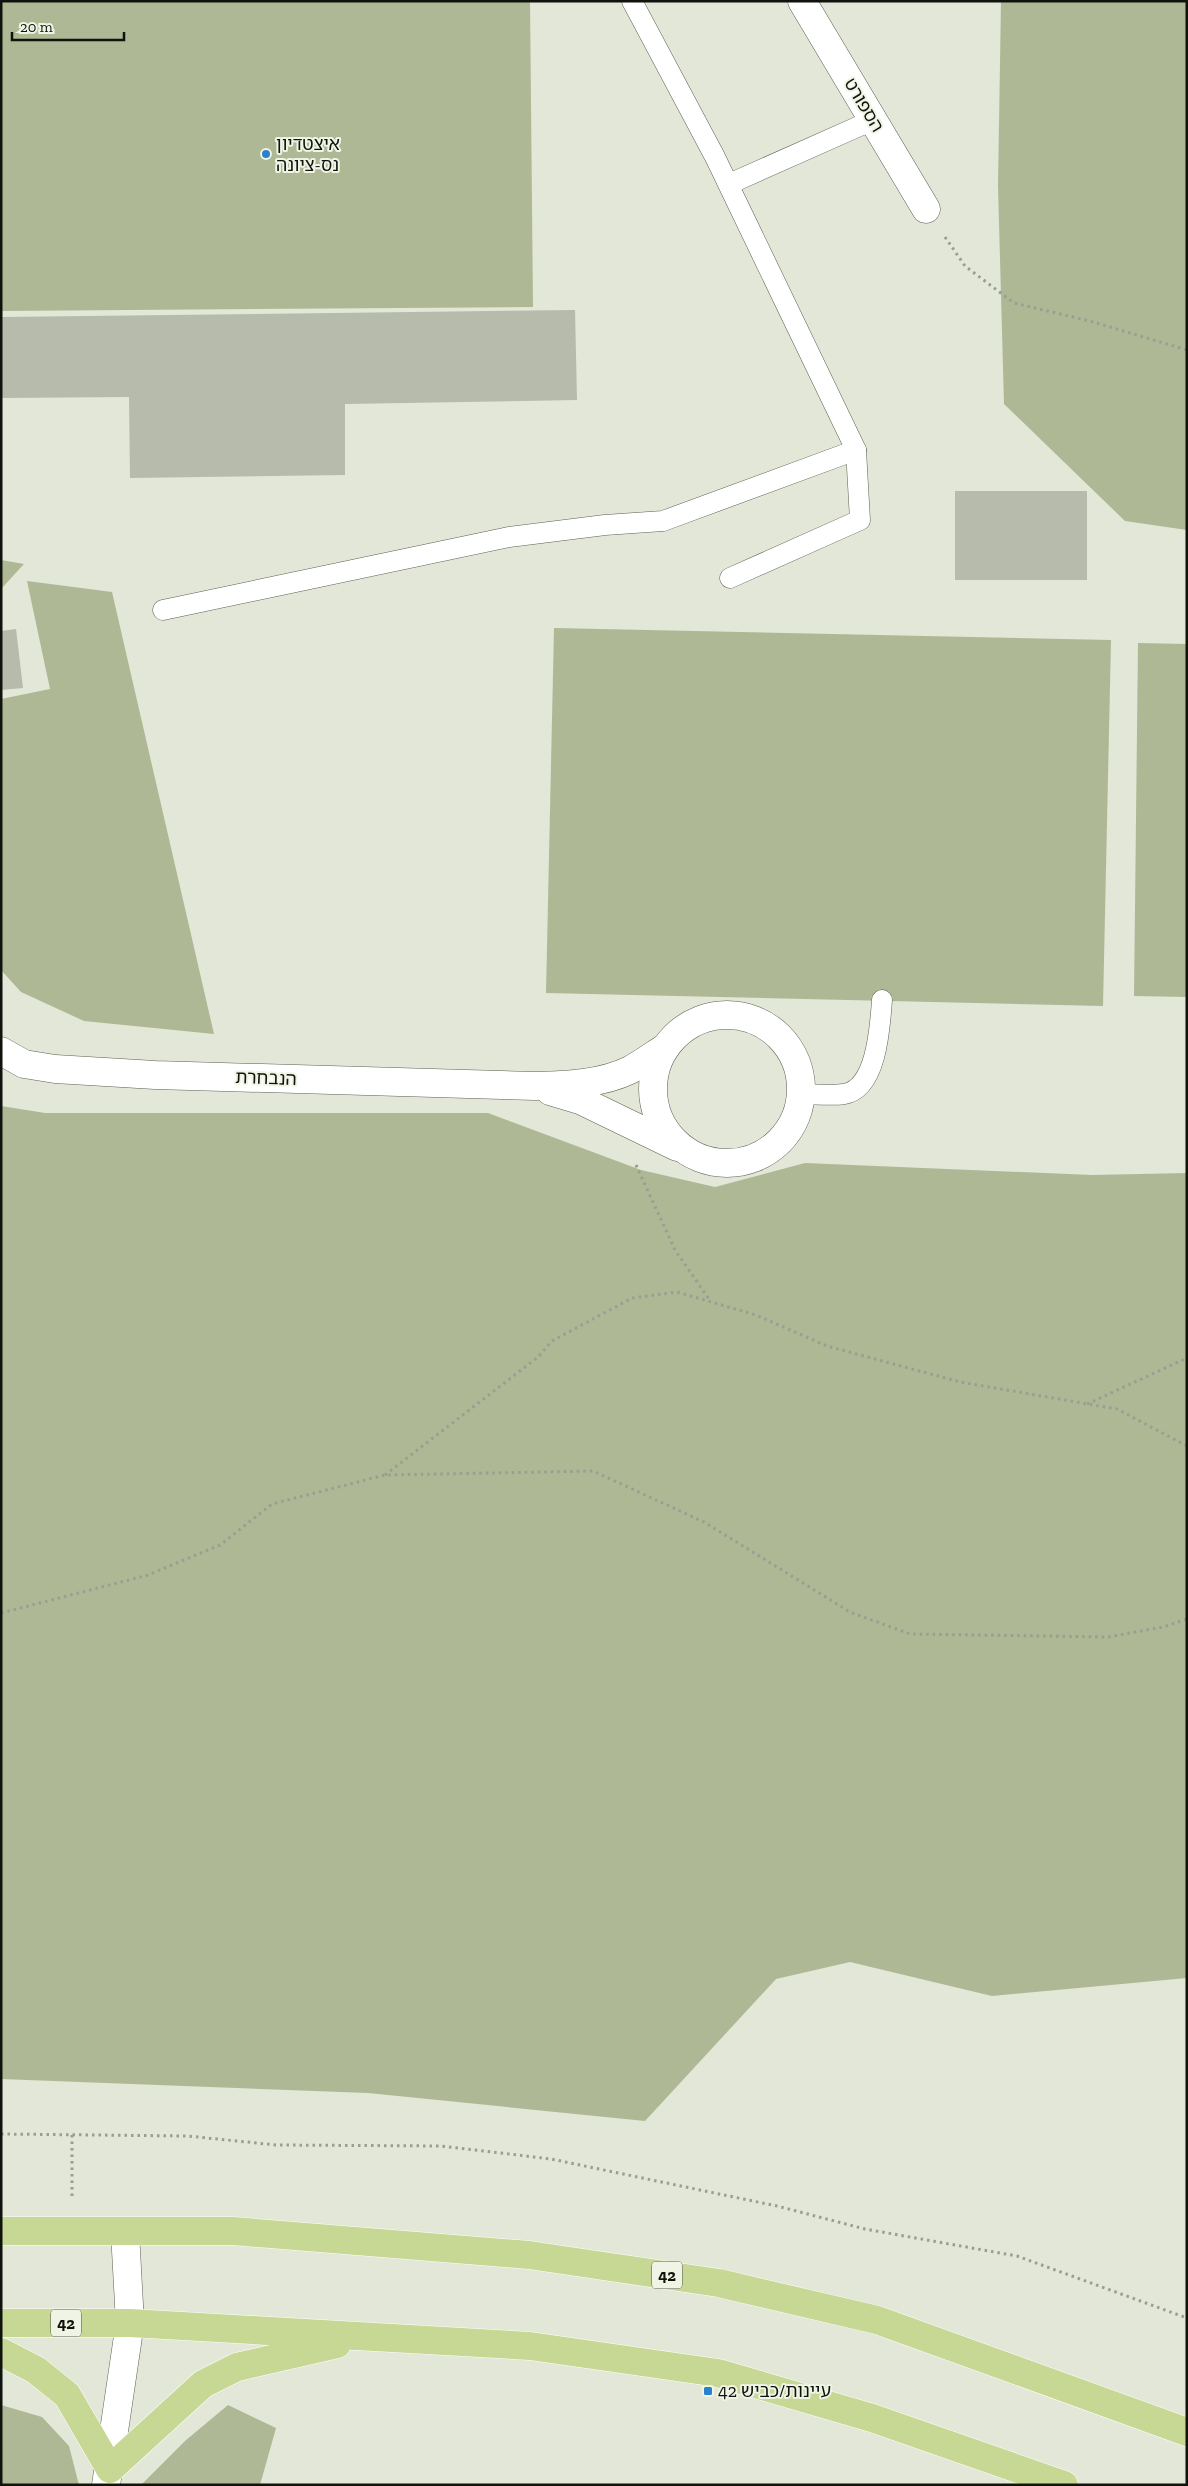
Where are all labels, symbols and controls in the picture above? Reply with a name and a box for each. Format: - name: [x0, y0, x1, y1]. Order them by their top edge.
- scale bar: [12, 10, 125, 42]
- text: 20 m: [20, 18, 53, 36]
- street label: הספורט: [839, 74, 889, 136]
- place label: איצטדיון נס-ציונה: [276, 133, 340, 176]
- marker: איצטדיון נס-ציונה: [260, 148, 272, 160]
- street label: הנבחרת: [235, 1066, 297, 1090]
- road number: 42: [652, 2262, 682, 2288]
- road number: 42: [51, 2310, 81, 2336]
- place label: עיינות/כביש 42: [718, 2380, 831, 2402]
- marker: עיינות/כביש 42: [702, 2385, 714, 2397]

